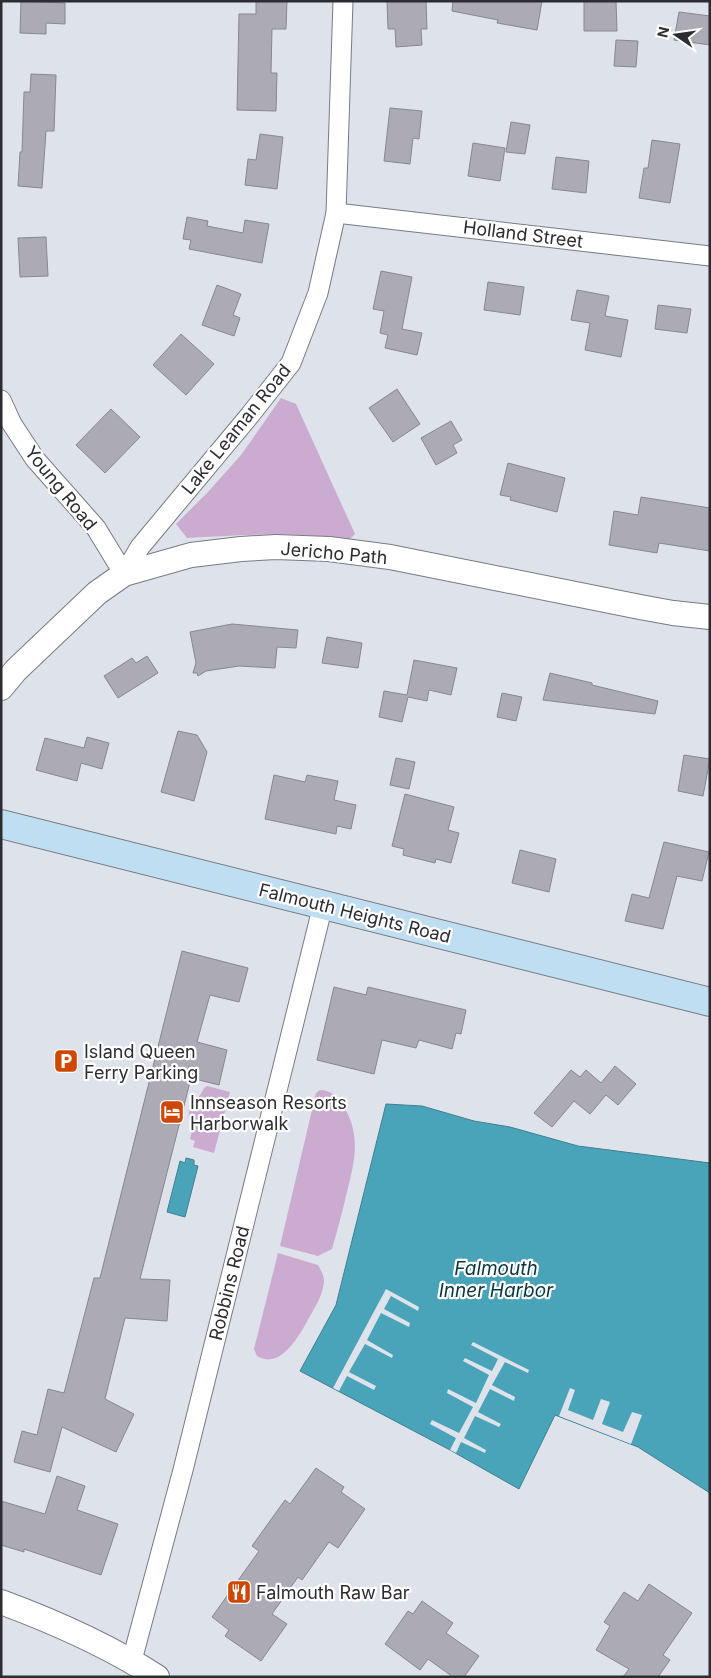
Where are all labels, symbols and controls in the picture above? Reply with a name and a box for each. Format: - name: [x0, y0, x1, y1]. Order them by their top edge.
- north arrow: [651, 10, 701, 60]
- text: N: [653, 25, 672, 39]
- street label: Holland Street: [462, 216, 584, 252]
- street label: Lake Leaman Road: [177, 360, 295, 498]
- street label: Young Road: [21, 442, 101, 534]
- street label: Jericho Path: [280, 538, 388, 568]
- street label: Falmouth Heights Road: [257, 879, 453, 947]
- place label: Island Queen Ferry Parking: [84, 1041, 198, 1083]
- parking icon: Island Queen Ferry Parking: [53, 1048, 79, 1074]
- place label: Innseason Resorts Harborwalk: [190, 1092, 347, 1134]
- hotel icon: Innseason Resorts Harborwalk: [159, 1099, 185, 1125]
- street label: Robbins Road: [205, 1224, 253, 1342]
- water label: Falmouth Inner Harbor: [439, 1257, 554, 1302]
- restaurant icon: Falmouth Raw Bar: [226, 1579, 252, 1605]
- place label: Falmouth Raw Bar: [256, 1582, 410, 1603]

